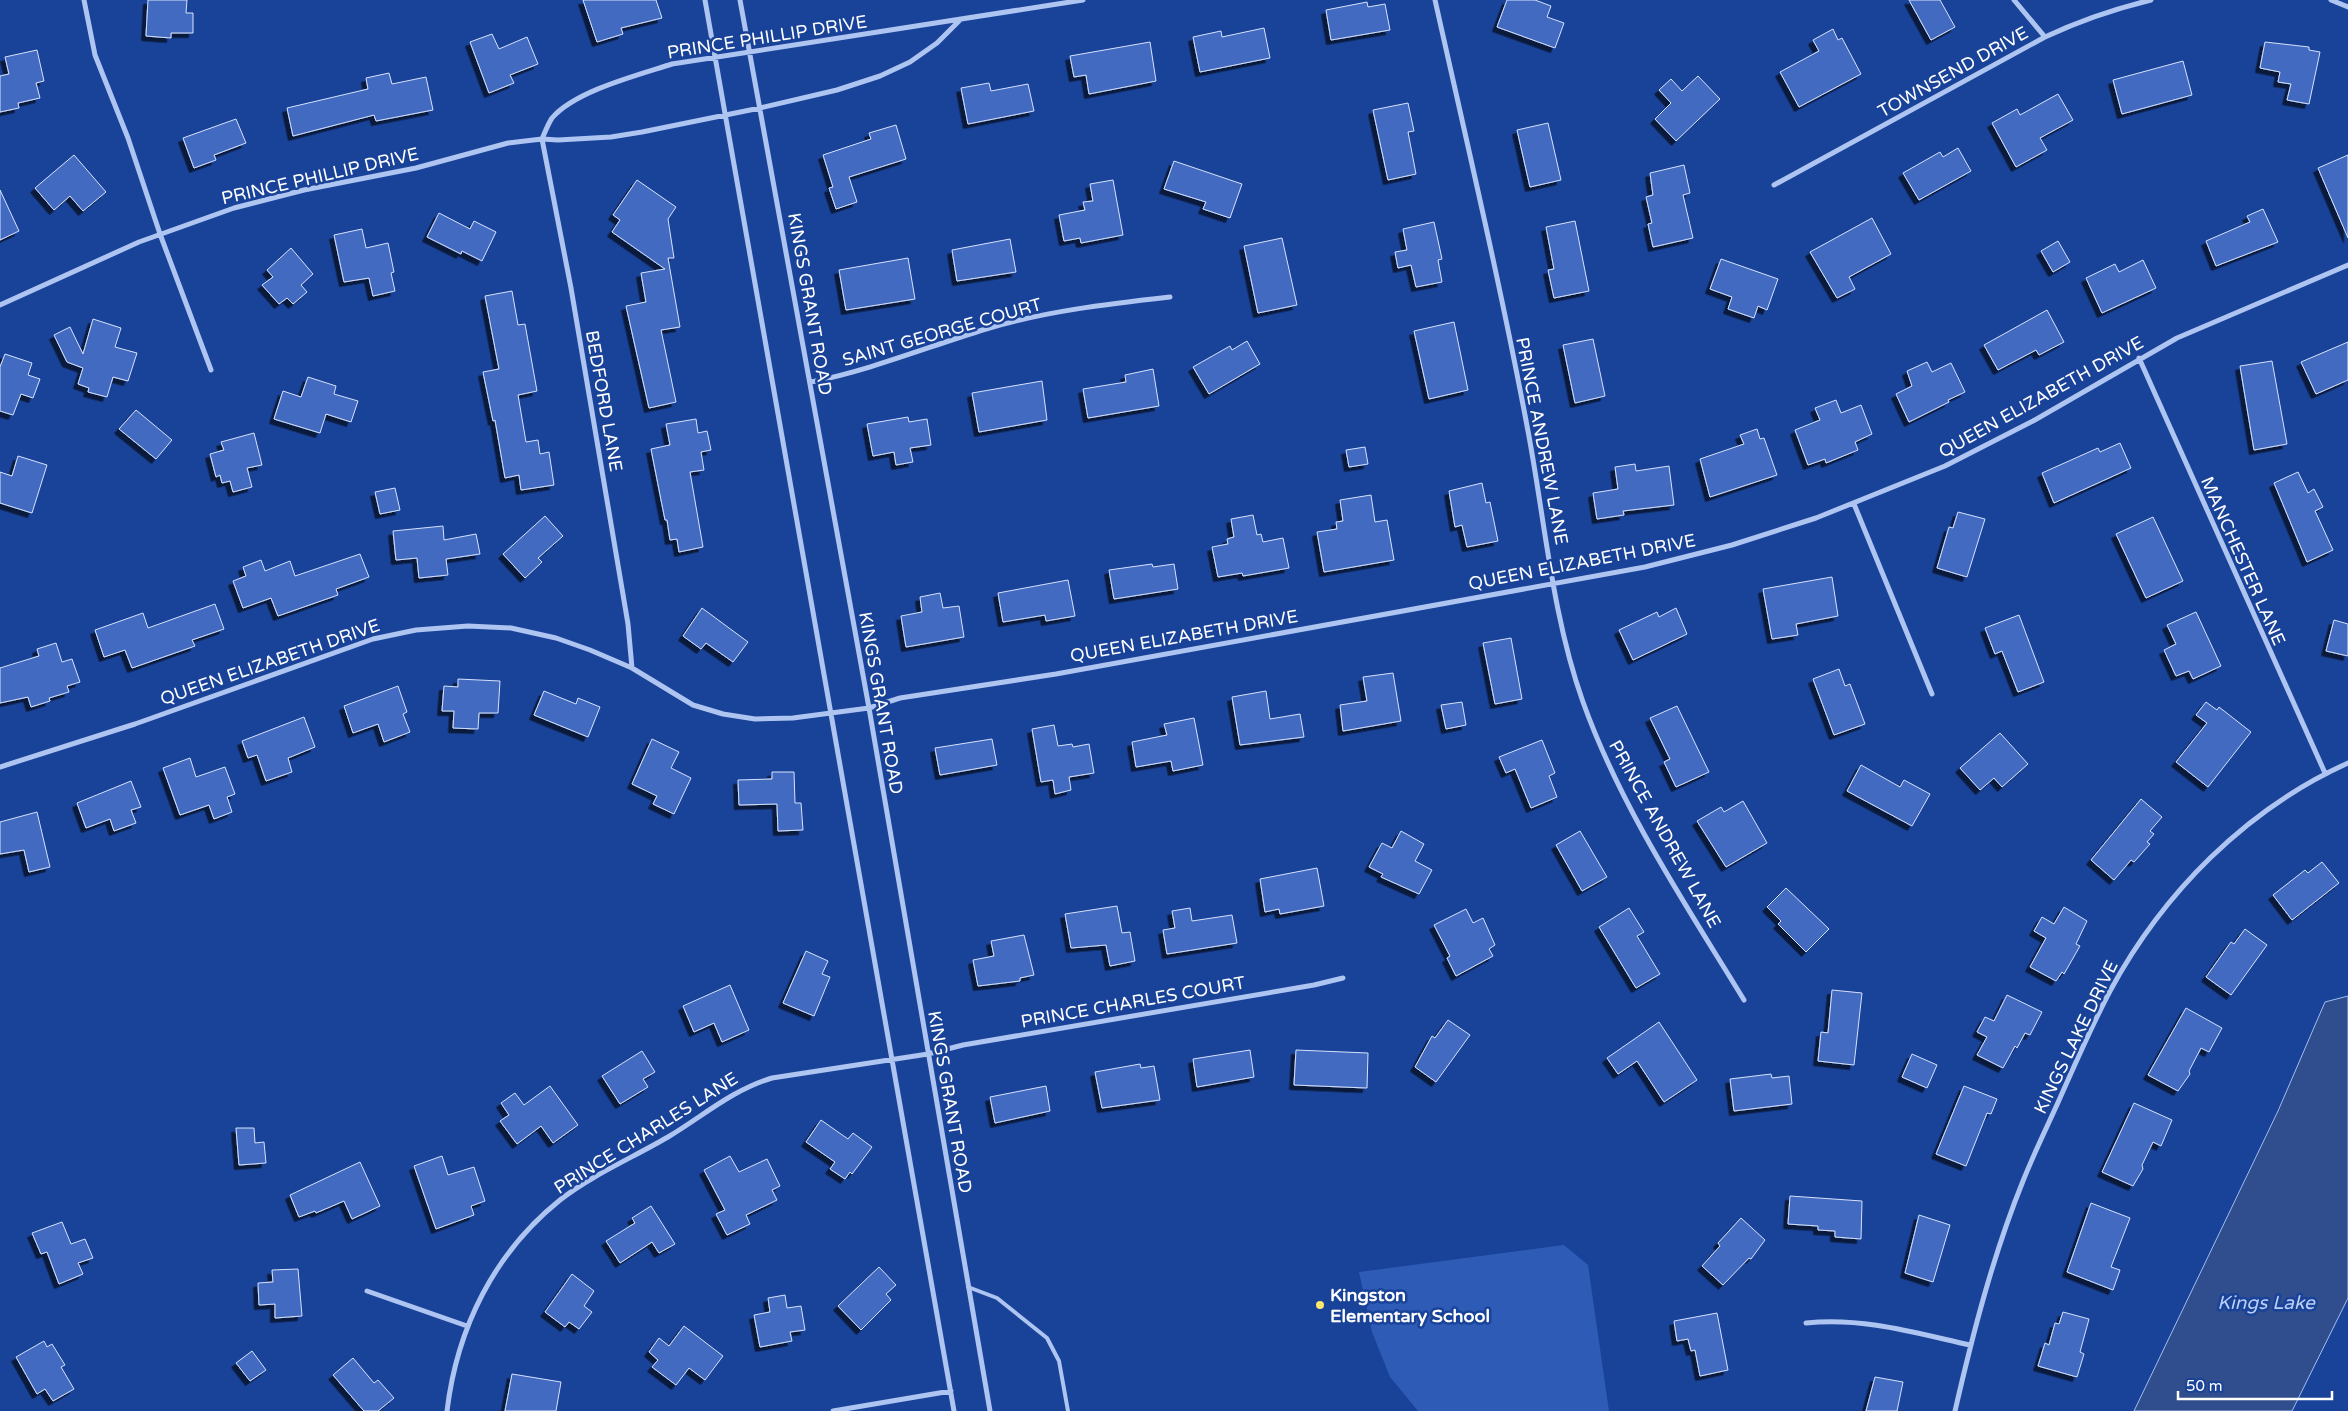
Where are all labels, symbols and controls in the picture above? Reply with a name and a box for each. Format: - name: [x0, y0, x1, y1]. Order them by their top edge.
- street label: PRINCE PHILLIP DRIVE: [665, 10, 869, 64]
- street label: TOWNSEND DRIVE: [1874, 22, 2032, 122]
- street label: PRINCE PHILLIP DRIVE: [219, 143, 421, 209]
- street label: KINGS GRANT ROAD: [783, 211, 837, 397]
- street label: SAINT GEORGE COURT: [840, 293, 1044, 371]
- street label: BEDFORD LANE: [581, 329, 627, 473]
- street label: QUEEN ELIZABETH DRIVE: [1935, 331, 2147, 463]
- street label: PRINCE ANDREW LANE: [1511, 335, 1573, 547]
- street label: MANCHESTER LANE: [2196, 473, 2290, 649]
- street label: QUEEN ELIZABETH DRIVE: [1467, 529, 1697, 595]
- street label: QUEEN ELIZABETH DRIVE: [1068, 605, 1300, 667]
- street label: KINGS GRANT ROAD: [854, 610, 908, 796]
- street label: QUEEN ELIZABETH DRIVE: [157, 614, 383, 710]
- street label: PRINCE ANDREW LANE: [1604, 736, 1726, 932]
- street label: KINGS LAKE DRIVE: [2029, 957, 2123, 1117]
- street label: PRINCE CHARLES COURT: [1019, 971, 1247, 1033]
- street label: KINGS GRANT ROAD: [923, 1009, 977, 1195]
- street label: PRINCE CHARLES LANE: [550, 1067, 742, 1199]
- place label: Kingston Elementary School: [1330, 1284, 1490, 1327]
- water label: Kings Lake: [2217, 1292, 2316, 1314]
- marker: Kingston Elementary School: [1314, 1299, 1326, 1311]
- scale bar: [2178, 1368, 2332, 1400]
- text: 50 m: [2186, 1377, 2223, 1395]

